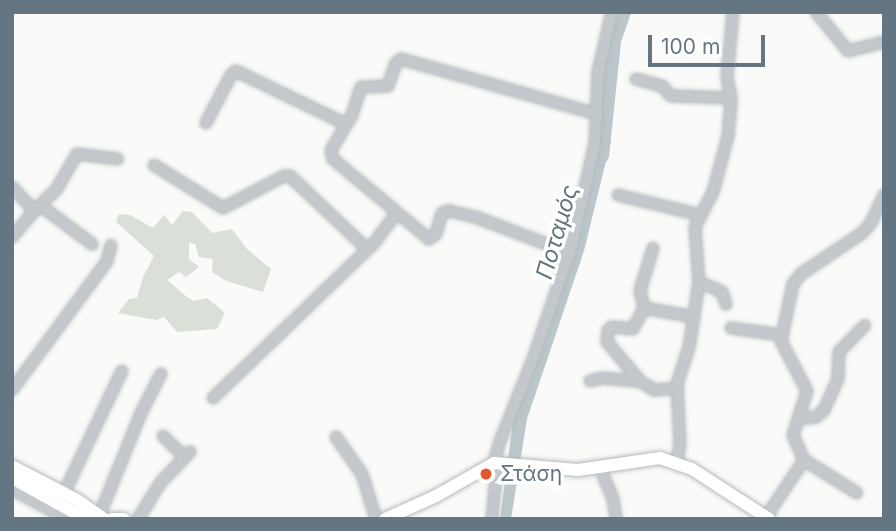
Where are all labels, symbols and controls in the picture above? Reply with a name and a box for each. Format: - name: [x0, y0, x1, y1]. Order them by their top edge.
- scale bar: [651, 21, 768, 65]
- text: 100 m: [661, 34, 720, 59]
- water label: Ποταμός: [530, 182, 584, 282]
- place label: Στάση: [500, 461, 562, 487]
- marker: Στάση: [478, 466, 494, 482]

